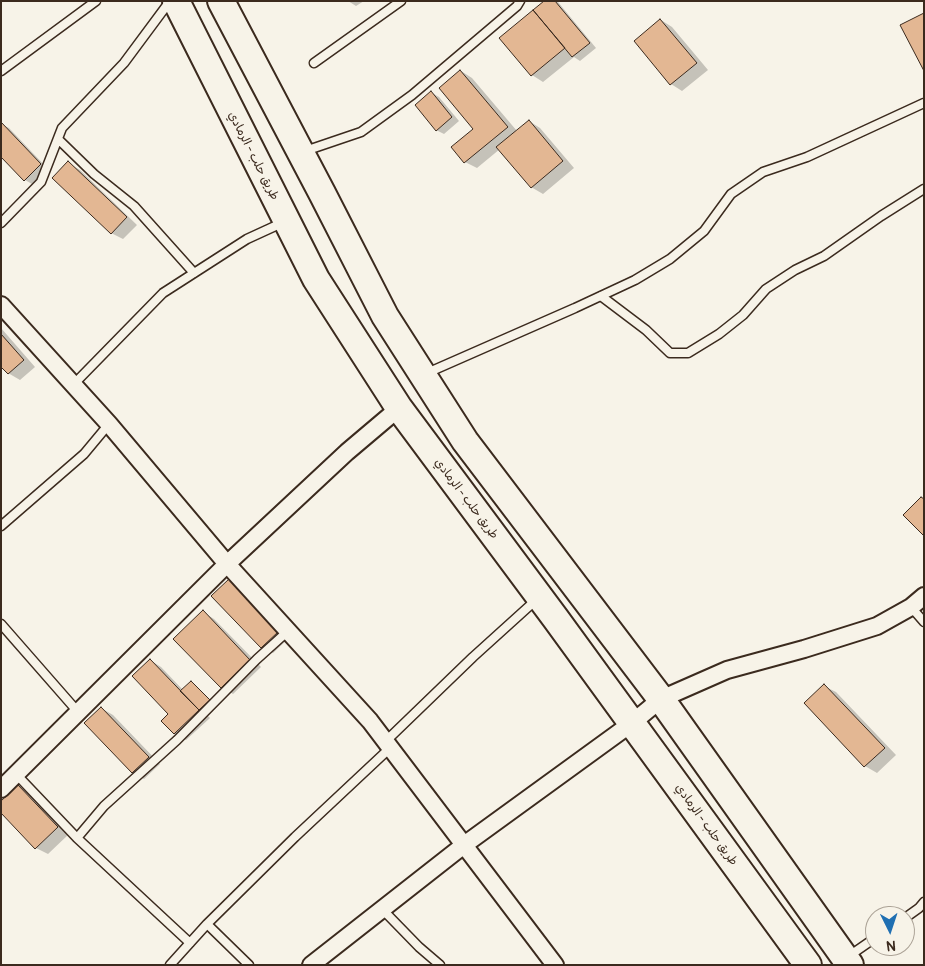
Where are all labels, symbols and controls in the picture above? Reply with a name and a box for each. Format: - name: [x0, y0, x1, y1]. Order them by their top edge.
- street label: طريق حلب - الرمادي: [224, 109, 282, 203]
- street label: طريق حلب - الرمادي: [431, 456, 501, 542]
- street label: طريق حلب - الرمادي: [672, 781, 740, 869]
- north arrow: [865, 906, 915, 956]
- text: N: [886, 937, 896, 954]

